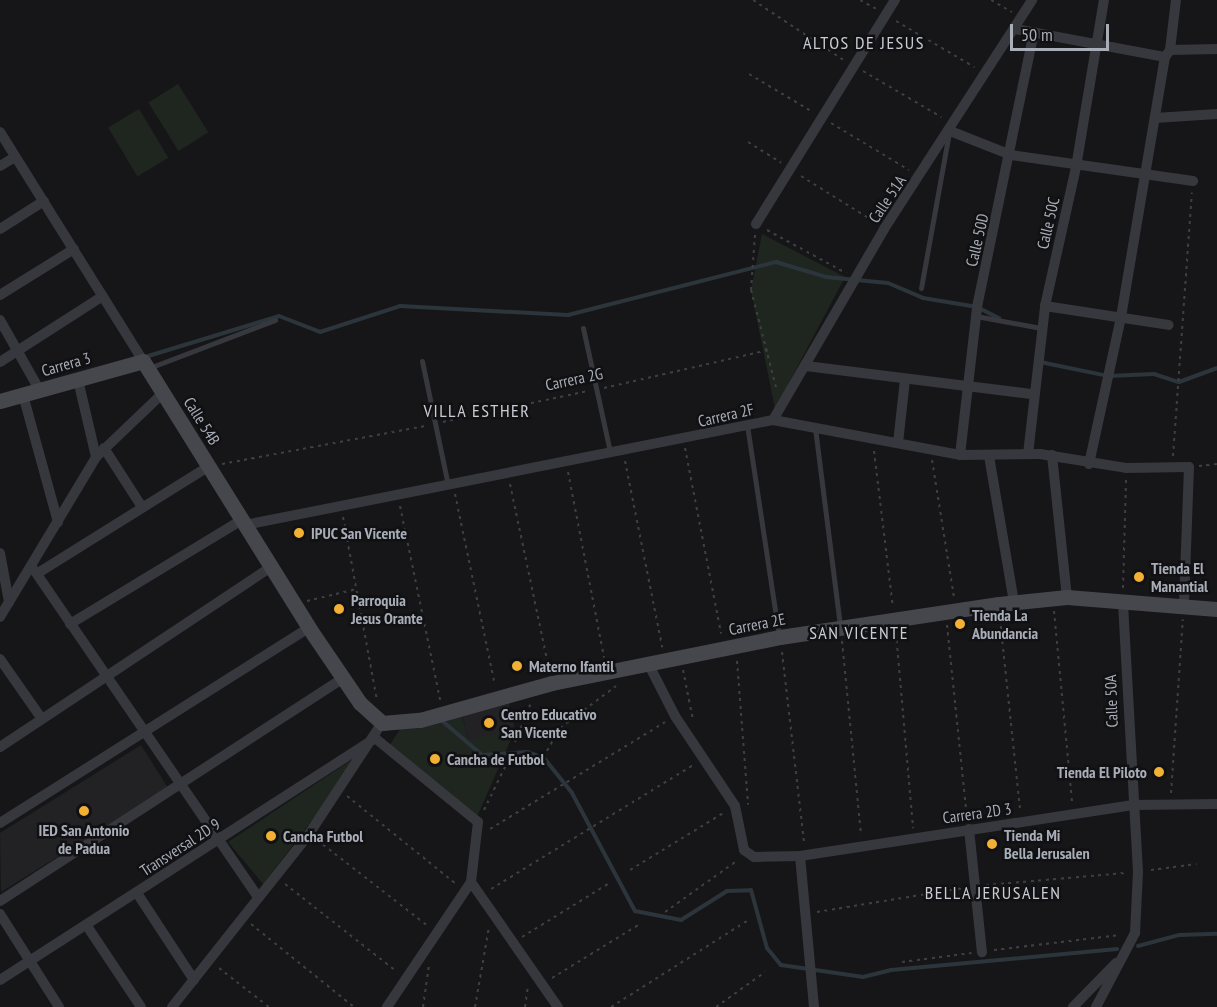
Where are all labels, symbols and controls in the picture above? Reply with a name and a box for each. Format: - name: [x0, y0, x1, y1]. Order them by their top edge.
- scale bar: [1013, 12, 1112, 50]
- text: 50 m: [1021, 23, 1053, 46]
- district label: ALTOS DE JESUS: [803, 32, 925, 54]
- street label: Calle 51A: [864, 172, 910, 226]
- street label: Calle 50C: [1033, 195, 1063, 251]
- street label: Calle 50D: [962, 212, 992, 268]
- street label: Carrera 3: [39, 348, 93, 380]
- street label: Carrera 2G: [544, 364, 604, 394]
- street label: Calle 54B: [180, 393, 224, 449]
- street label: Carrera 2F: [696, 399, 756, 431]
- district label: VILLA ESTHER: [423, 400, 531, 422]
- place label: IPUC San Vicente: [311, 523, 408, 543]
- marker: IPUC San Vicente: [292, 526, 306, 540]
- place label: Tienda El Manantial: [1151, 558, 1208, 596]
- marker: Tienda El Manantial: [1132, 570, 1146, 584]
- place label: Parroquia Jesus Orante: [351, 590, 423, 628]
- marker: Parroquia Jesus Orante: [332, 602, 346, 616]
- place label: Tienda La Abundancia: [972, 605, 1038, 643]
- street label: Carrera 2E: [727, 609, 787, 639]
- marker: Tienda La Abundancia: [953, 617, 967, 631]
- district label: SAN VICENTE: [809, 622, 909, 644]
- place label: Materno Ifantil: [529, 656, 614, 676]
- marker: Materno Ifantil: [510, 659, 524, 673]
- street label: Calle 50A: [1100, 674, 1122, 728]
- place label: Centro Educativo San Vicente: [501, 704, 597, 742]
- marker: Centro Educativo San Vicente: [482, 716, 496, 730]
- place label: Cancha de Futbol: [447, 749, 544, 769]
- marker: Cancha de Futbol: [428, 752, 442, 766]
- place label: Tienda El Piloto: [1057, 762, 1147, 782]
- marker: Tienda El Piloto: [1152, 765, 1166, 779]
- street label: Carrera 2D 3: [941, 799, 1013, 827]
- marker: IED San Antonio de Padua: [77, 804, 91, 818]
- street label: Transversal 2D 9: [136, 814, 224, 880]
- place label: IED San Antonio de Padua: [38, 820, 130, 858]
- place label: Tienda Mi Bella Jerusalen: [1004, 825, 1090, 863]
- place label: Cancha Futbol: [283, 826, 363, 846]
- marker: Cancha Futbol: [264, 829, 278, 843]
- marker: Tienda Mi Bella Jerusalen: [985, 837, 999, 851]
- district label: BELLA JERUSALEN: [924, 882, 1062, 904]

